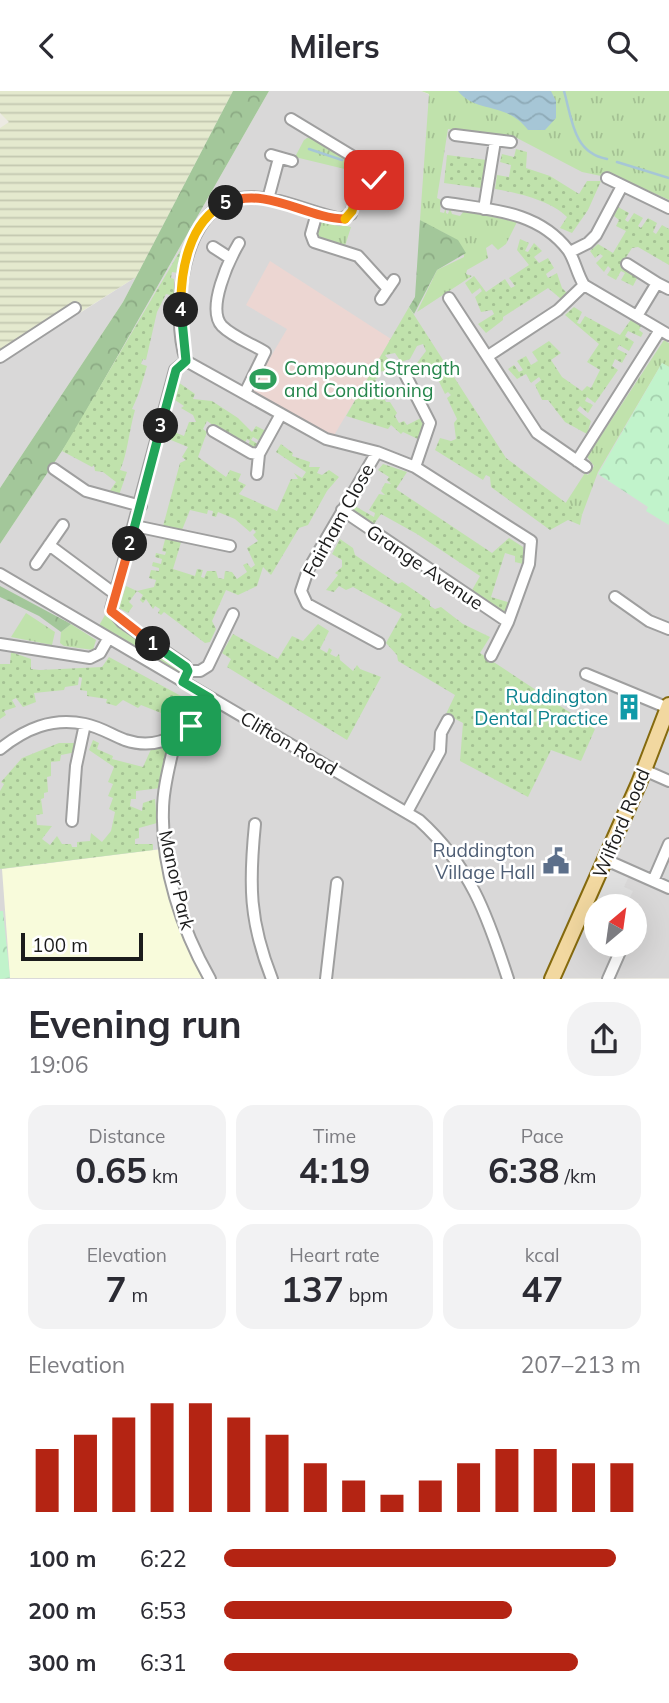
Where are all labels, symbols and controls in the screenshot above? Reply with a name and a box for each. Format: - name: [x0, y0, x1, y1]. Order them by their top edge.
- text: Milers: [289, 26, 380, 66]
- icon: back: [28, 27, 66, 65]
- icon: search: [603, 27, 641, 65]
- pin: [344, 150, 404, 210]
- icon: check: [355, 161, 393, 199]
- pin: 5: [208, 185, 244, 221]
- text: 5: [220, 190, 231, 214]
- pin: 4: [164, 293, 198, 327]
- text: 4: [175, 297, 186, 321]
- place label: Compound Strength and Conditioning: [284, 356, 461, 402]
- sports icon: Compound Strength and Conditioning: [248, 364, 278, 394]
- pin: 3: [144, 409, 178, 443]
- text: 3: [155, 413, 166, 437]
- street label: Fairham Close: [297, 459, 379, 581]
- street label: Grange Avenue: [362, 519, 488, 615]
- pin: 2: [113, 526, 148, 561]
- text: 2: [124, 531, 135, 555]
- pin: 1: [136, 627, 170, 661]
- text: 1: [147, 631, 158, 655]
- place label: Ruddington Dental Practice: [474, 684, 608, 730]
- building icon: Ruddington Dental Practice: [614, 692, 644, 722]
- pin: [161, 696, 221, 756]
- street label: Clifton Road: [236, 706, 342, 780]
- icon: arrive: [172, 707, 210, 745]
- street label: Wilford Road: [587, 765, 655, 881]
- street label: Manor Park: [154, 828, 200, 932]
- place label: Ruddington Village Hall: [432, 838, 535, 884]
- public building icon: Ruddington Village Hall: [541, 846, 571, 876]
- north arrow: [584, 894, 648, 957]
- map controls: [584, 894, 647, 957]
- scale bar: [21, 929, 144, 961]
- text: 100 m: [32, 933, 88, 957]
- text: Evening run: [28, 1000, 242, 1048]
- button: share: [567, 1002, 641, 1076]
- text: 19:06: [28, 1050, 88, 1079]
- text: Distance: [88, 1124, 165, 1148]
- text: Time: [313, 1124, 356, 1148]
- text: Pace: [521, 1124, 564, 1148]
- text: 0.65: [75, 1148, 147, 1192]
- text: 4:19: [299, 1148, 370, 1192]
- text: 6:38: [488, 1148, 560, 1192]
- text: km: [147, 1164, 178, 1188]
- text: /km: [560, 1164, 596, 1188]
- text: Elevation: [87, 1243, 167, 1267]
- text: Heart rate: [289, 1243, 380, 1267]
- text: kcal: [525, 1243, 560, 1267]
- text: 7: [105, 1267, 127, 1311]
- text: 137: [281, 1267, 344, 1311]
- text: 47: [521, 1267, 563, 1311]
- text: m: [127, 1283, 148, 1307]
- text: bpm: [344, 1283, 388, 1307]
- text: Elevation: [28, 1350, 125, 1379]
- text: 207–213 m: [520, 1350, 641, 1379]
- text: 100 m: [28, 1544, 96, 1573]
- text: 6:22: [140, 1544, 187, 1573]
- text: 200 m: [28, 1596, 96, 1625]
- text: 6:53: [140, 1596, 187, 1625]
- text: 300 m: [28, 1648, 96, 1677]
- text: 6:31: [140, 1648, 187, 1677]

